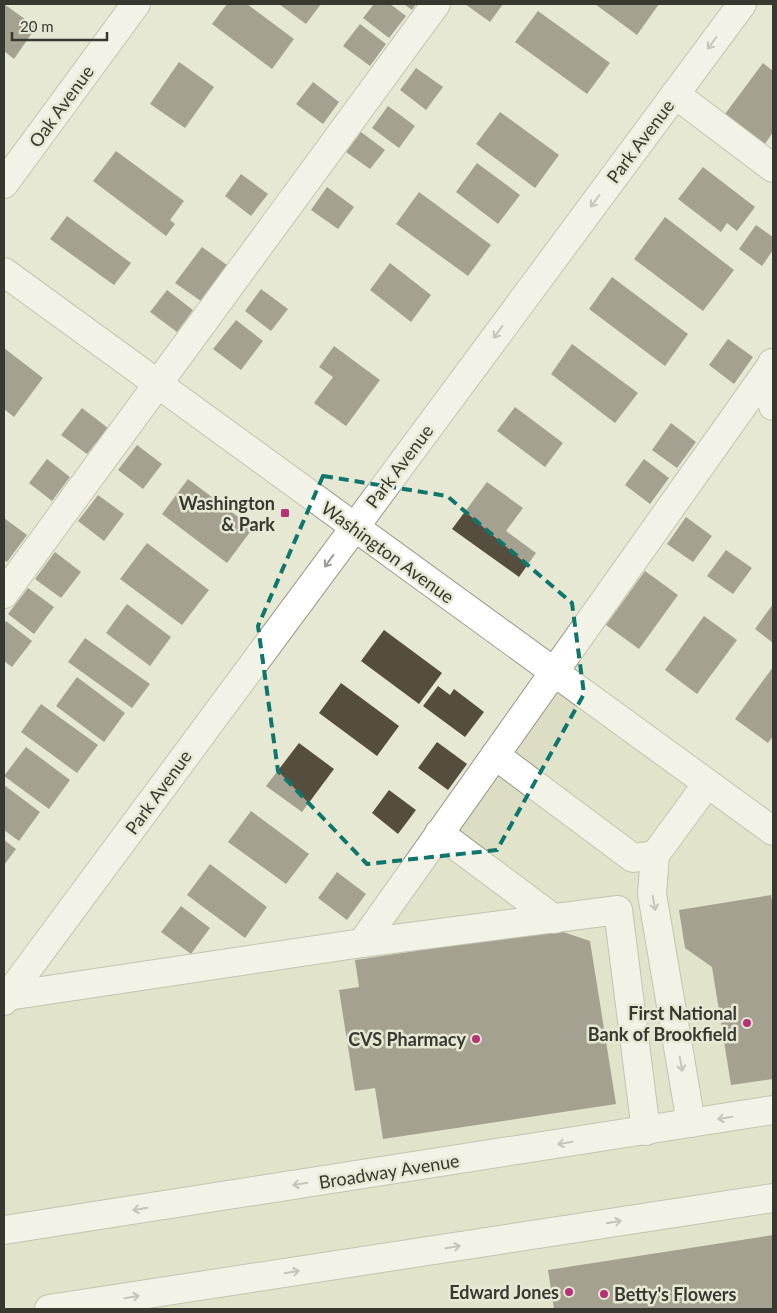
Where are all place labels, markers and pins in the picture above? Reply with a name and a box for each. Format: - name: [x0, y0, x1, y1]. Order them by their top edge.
- place label: Washington & Park: [179, 492, 275, 535]
- marker: Washington & Park: [279, 507, 291, 519]
- place label: First National Bank of Brookfield: [588, 1002, 737, 1045]
- marker: First National Bank of Brookfield: [741, 1017, 753, 1029]
- place label: CVS Pharmacy: [348, 1028, 466, 1050]
- marker: CVS Pharmacy: [470, 1033, 482, 1045]
- place label: Edward Jones: [449, 1281, 559, 1303]
- place label: Betty's Flowers: [614, 1283, 737, 1305]
- marker: Edward Jones: [563, 1286, 575, 1298]
- marker: Betty's Flowers: [598, 1288, 610, 1300]

